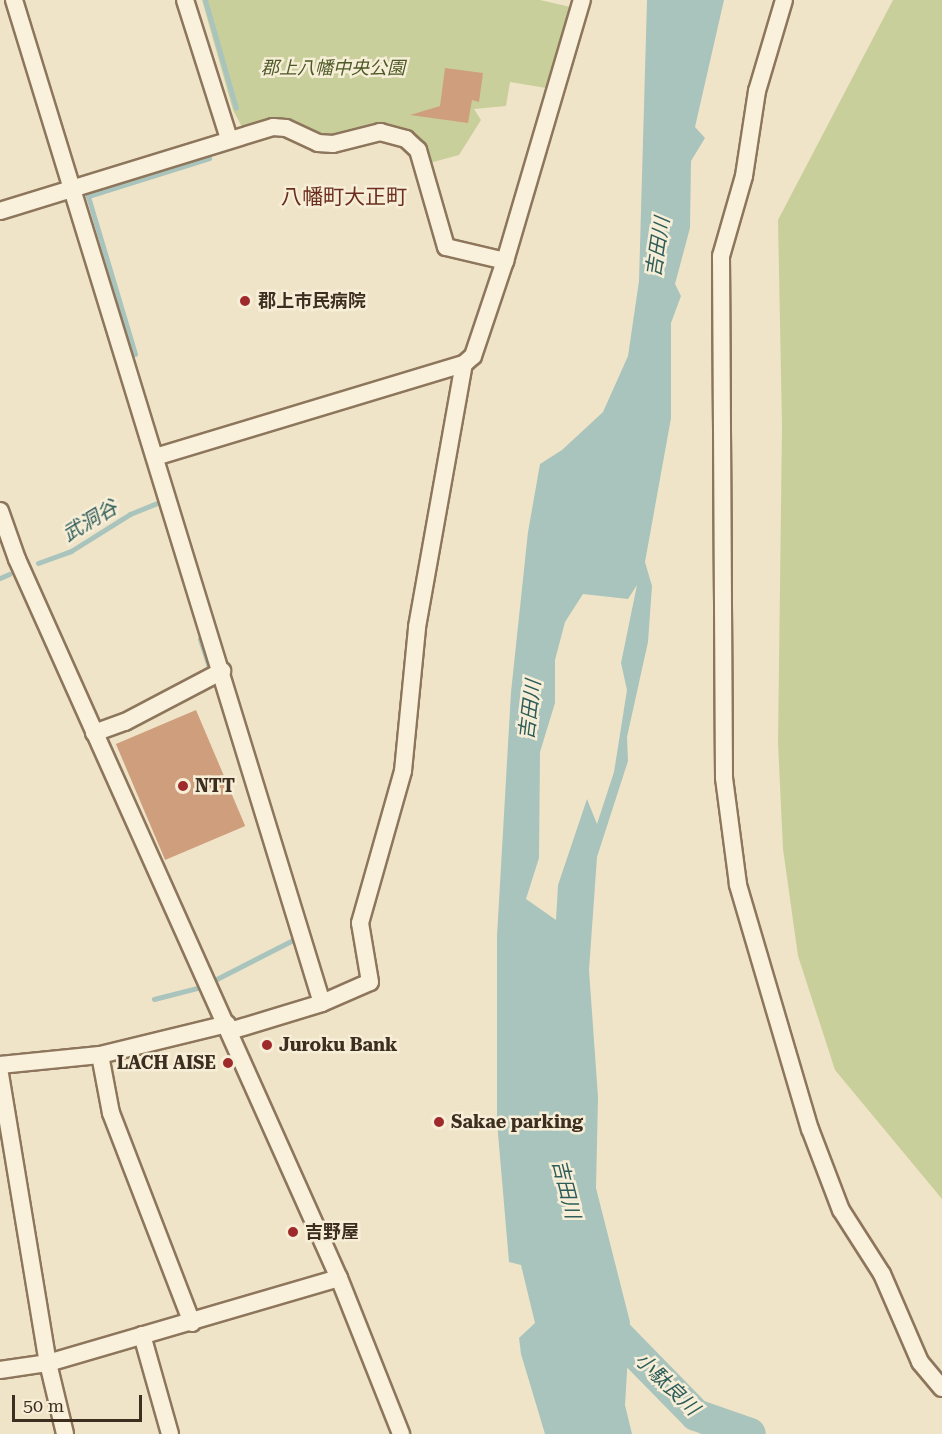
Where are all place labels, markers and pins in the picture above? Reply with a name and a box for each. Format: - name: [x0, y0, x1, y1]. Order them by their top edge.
- place label: 郡上市民病院: [258, 290, 366, 312]
- marker: 郡上市民病院: [236, 292, 254, 310]
- place label: NTT: [195, 775, 235, 797]
- marker: NTT: [176, 779, 190, 793]
- place label: Juroku Bank: [279, 1034, 398, 1056]
- marker: Juroku Bank: [260, 1038, 274, 1052]
- place label: LACH AISE: [117, 1052, 216, 1074]
- marker: LACH AISE: [221, 1056, 235, 1070]
- place label: Sakae parking: [451, 1111, 583, 1133]
- marker: Sakae parking: [432, 1115, 446, 1129]
- place label: 吉野屋: [305, 1221, 359, 1243]
- marker: 吉野屋: [286, 1225, 300, 1239]

